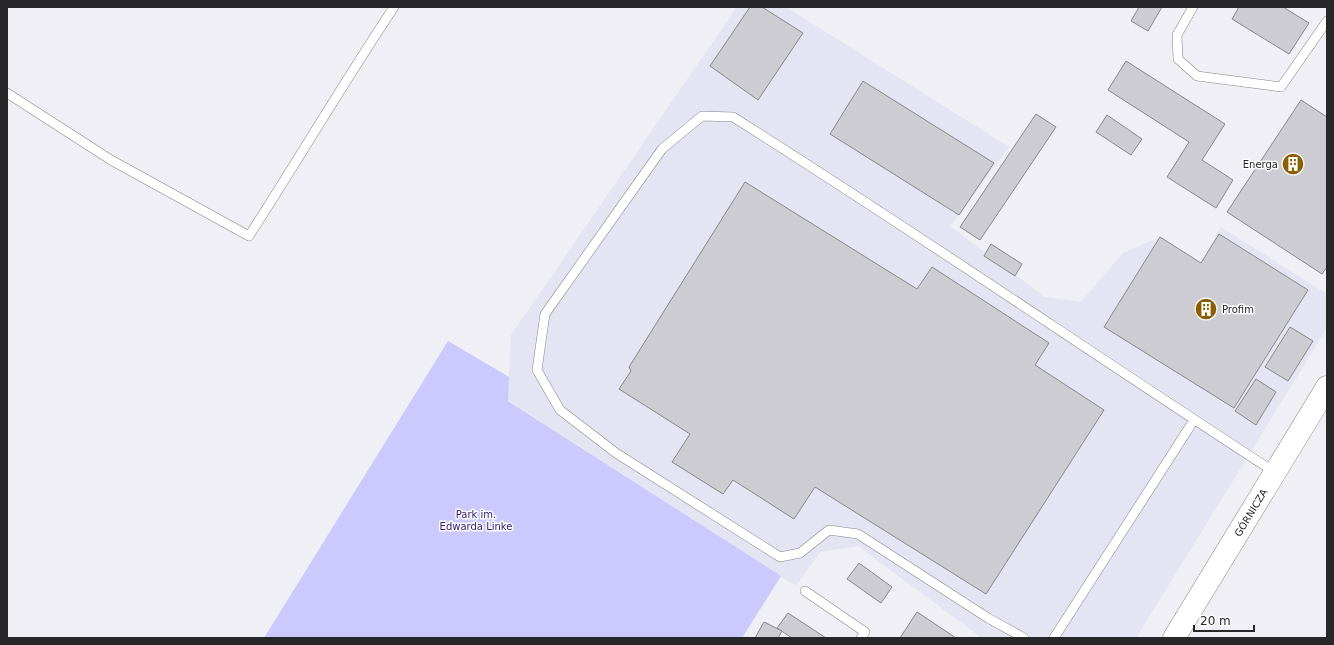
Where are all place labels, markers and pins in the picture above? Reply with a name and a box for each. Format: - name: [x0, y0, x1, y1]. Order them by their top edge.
- building icon: Energa: [1280, 151, 1306, 177]
- place label: Energa: [1243, 159, 1278, 170]
- building icon: Profim: [1193, 296, 1219, 322]
- place label: Profim: [1222, 304, 1254, 315]

